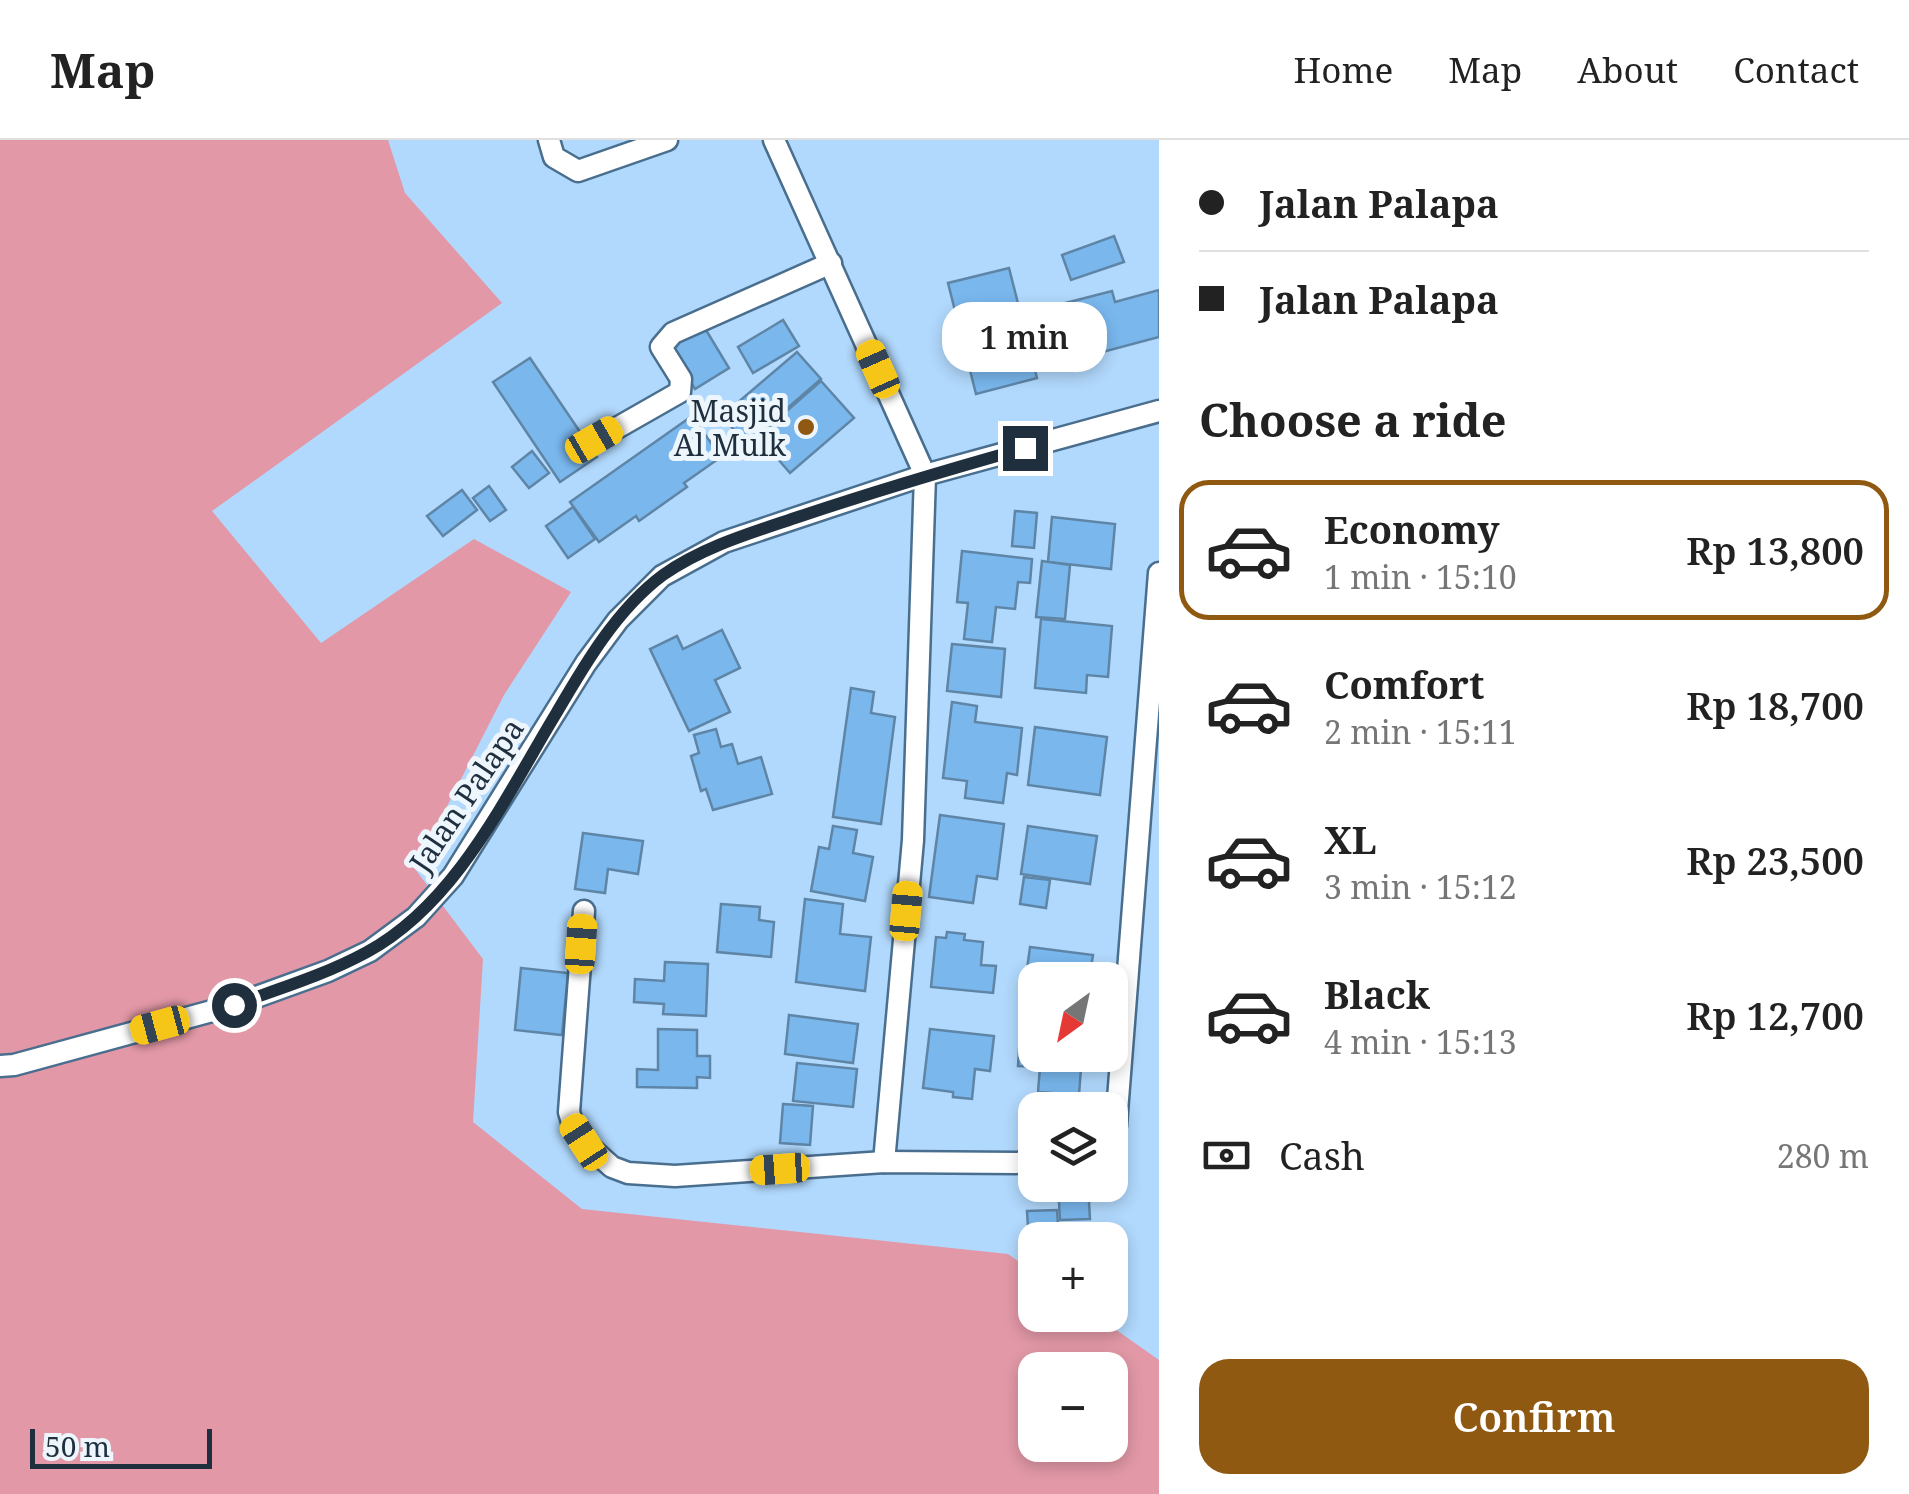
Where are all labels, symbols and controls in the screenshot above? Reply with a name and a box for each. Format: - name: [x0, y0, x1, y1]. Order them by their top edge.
- text: Map: [50, 37, 155, 102]
- text: Home: [1293, 46, 1393, 93]
- text: Map: [1448, 46, 1522, 93]
- text: About: [1577, 46, 1678, 93]
- text: Contact: [1733, 46, 1859, 93]
- text: Jalan Palapa: [1259, 177, 1499, 229]
- text: Jalan Palapa: [1259, 273, 1499, 325]
- callout: 1 min: [942, 303, 1108, 373]
- text: 1 min: [980, 315, 1069, 358]
- car: [852, 335, 904, 403]
- text: Choose a ride: [1199, 389, 1507, 450]
- place label: Masjid Al Mulk: [674, 390, 786, 465]
- car: [561, 412, 627, 468]
- marker: Masjid Al Mulk: [795, 416, 817, 438]
- route end: [1003, 426, 1048, 471]
- text: Economy: [1324, 503, 1500, 555]
- icon: car: [1204, 505, 1294, 595]
- text: Rp 13,800: [1686, 524, 1864, 576]
- text: 1 min · 15:10: [1324, 555, 1517, 598]
- text: Comfort: [1324, 658, 1484, 710]
- icon: car: [1204, 660, 1294, 750]
- text: Rp 18,700: [1686, 679, 1864, 731]
- street label: Jalan Palapa: [399, 710, 533, 881]
- text: 2 min · 15:11: [1324, 710, 1517, 753]
- text: XL: [1324, 813, 1377, 865]
- icon: car: [1204, 815, 1294, 905]
- text: Rp 23,500: [1686, 834, 1864, 886]
- text: 3 min · 15:12: [1324, 865, 1517, 908]
- car: [888, 880, 924, 942]
- car: [564, 913, 598, 975]
- north arrow: [1018, 962, 1128, 1072]
- map controls: [1018, 962, 1128, 1462]
- text: Black: [1324, 968, 1430, 1020]
- icon: car: [1204, 970, 1294, 1060]
- route start: [212, 983, 257, 1028]
- text: Rp 12,700: [1686, 989, 1864, 1041]
- car: [127, 1003, 193, 1047]
- text: 4 min · 15:13: [1324, 1020, 1517, 1063]
- button: layers: [1018, 1092, 1128, 1202]
- car: [555, 1109, 613, 1175]
- icon: cash: [1199, 1128, 1254, 1183]
- text: Cash: [1279, 1129, 1365, 1181]
- text: 280 m: [1777, 1134, 1869, 1177]
- car: [749, 1152, 811, 1186]
- button: +: [1018, 1222, 1128, 1332]
- button: −: [1018, 1352, 1128, 1462]
- button: Confirm: [1199, 1359, 1869, 1474]
- scale bar: [30, 1424, 212, 1468]
- text: 50 m: [45, 1427, 110, 1465]

